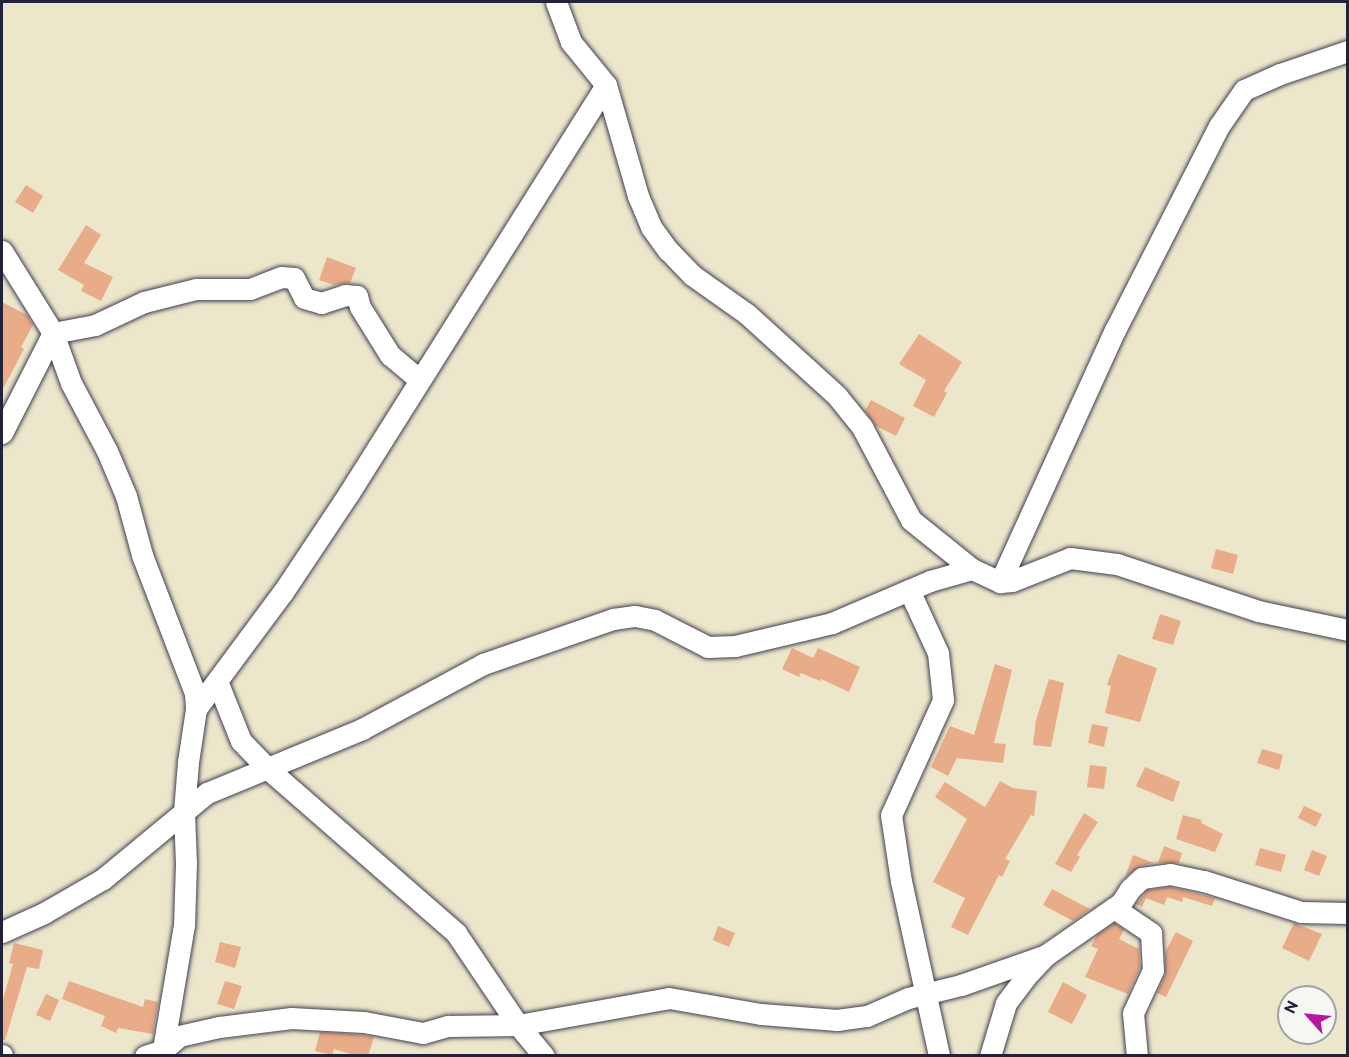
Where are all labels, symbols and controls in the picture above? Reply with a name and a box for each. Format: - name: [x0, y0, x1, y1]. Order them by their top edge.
- north arrow: [1277, 985, 1337, 1045]
- text: N: [1281, 998, 1303, 1017]

